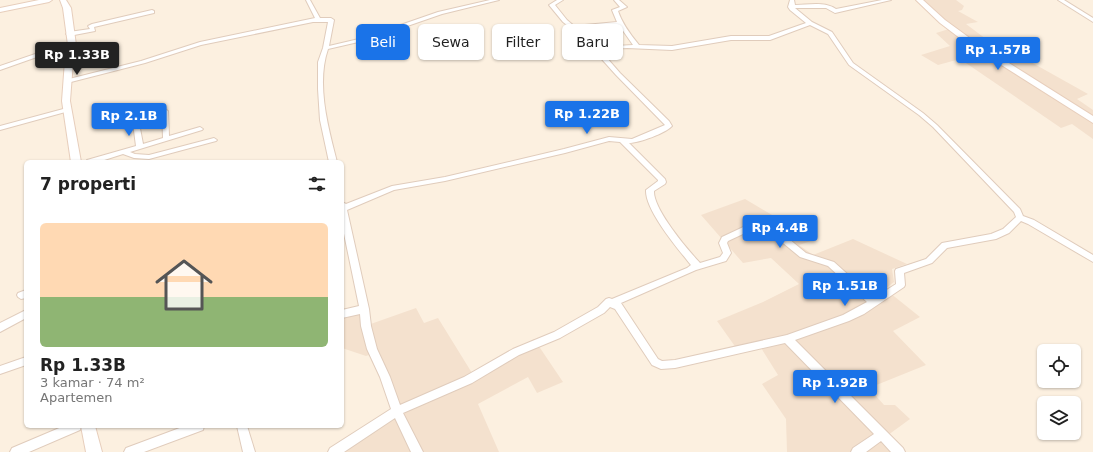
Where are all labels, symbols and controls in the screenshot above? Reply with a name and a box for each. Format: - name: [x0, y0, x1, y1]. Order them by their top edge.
- chip: Beli: [356, 24, 410, 60]
- chip: Sewa: [418, 24, 484, 60]
- chip: Filter: [492, 24, 554, 60]
- chip: Baru: [562, 24, 623, 60]
- pin: Rp 1.57B: [957, 37, 1039, 71]
- pin: Rp 1.33B: [36, 42, 118, 76]
- text: Rp 1.57B: [965, 42, 1031, 57]
- text: Rp 1.33B: [44, 47, 110, 62]
- pin: Rp 1.22B: [546, 101, 628, 135]
- pin: Rp 2.1B: [92, 103, 166, 137]
- text: Rp 1.22B: [554, 106, 620, 121]
- text: Rp 2.1B: [101, 108, 157, 123]
- icon: filters: [306, 173, 328, 195]
- text: 7 properti: [40, 174, 136, 194]
- pin: Rp 4.4B: [743, 215, 817, 249]
- text: Rp 4.4B: [752, 220, 808, 235]
- icon: home: [148, 249, 220, 321]
- pin: Rp 1.51B: [804, 273, 886, 307]
- text: Rp 1.51B: [812, 278, 878, 293]
- map controls: [1037, 344, 1081, 440]
- button: locate: [1037, 344, 1081, 388]
- text: Rp 1.33B: [40, 355, 126, 375]
- pin: Rp 1.92B: [794, 370, 876, 404]
- text: 3 kamar · 74 m²: [40, 375, 145, 390]
- text: Rp 1.92B: [802, 375, 868, 390]
- text: Apartemen: [40, 390, 112, 405]
- button: layers: [1037, 396, 1081, 440]

